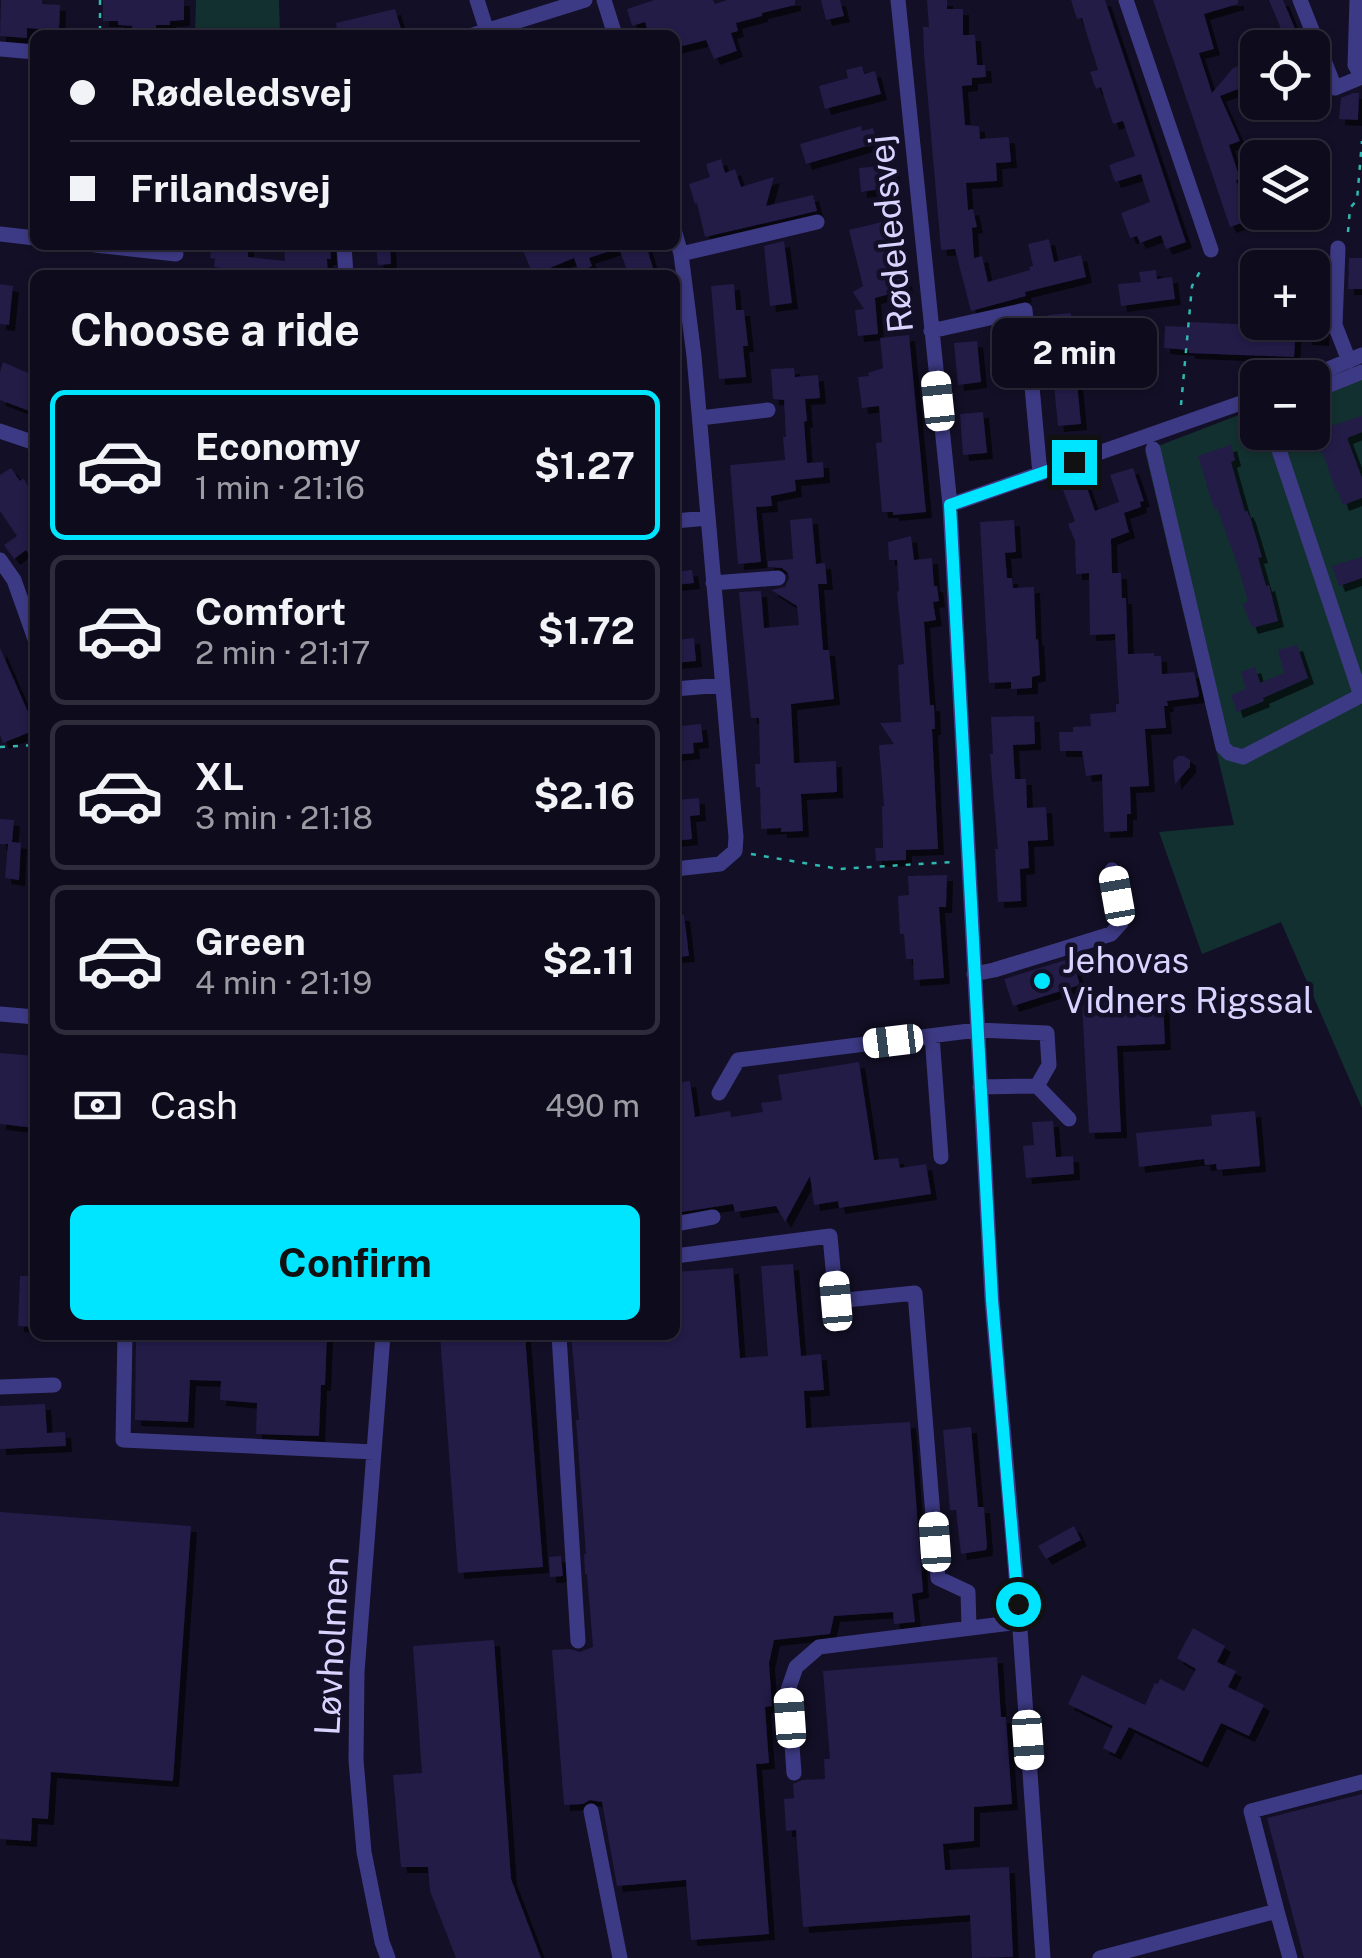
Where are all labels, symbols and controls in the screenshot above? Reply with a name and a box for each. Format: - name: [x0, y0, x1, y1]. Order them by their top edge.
- map controls: [1240, 30, 1330, 450]
- button: locate: [1240, 30, 1330, 120]
- text: Rødeledsvej: [130, 70, 352, 115]
- street label: Rødeledsvej: [860, 133, 921, 335]
- button: layers: [1240, 140, 1330, 230]
- text: Frilandsvej: [130, 166, 331, 211]
- button: +: [1240, 250, 1330, 340]
- text: Choose a ride: [70, 303, 360, 356]
- callout: 2 min: [992, 317, 1156, 387]
- text: 2 min: [1033, 334, 1116, 371]
- button: −: [1240, 360, 1330, 450]
- car: [920, 370, 956, 432]
- icon: car: [75, 420, 165, 510]
- text: Economy: [195, 424, 361, 469]
- route end: [1052, 440, 1097, 485]
- text: $1.27: [534, 443, 635, 488]
- text: 1 min · 21:16: [195, 469, 365, 506]
- icon: car: [75, 585, 165, 675]
- text: Comfort: [195, 589, 346, 634]
- text: $1.72: [538, 608, 635, 653]
- text: 2 min · 21:17: [195, 634, 370, 671]
- icon: car: [75, 750, 165, 840]
- text: XL: [195, 754, 244, 799]
- text: $2.16: [533, 773, 635, 818]
- text: 3 min · 21:18: [195, 799, 373, 836]
- car: [1097, 864, 1137, 928]
- icon: car: [75, 915, 165, 1005]
- text: Green: [195, 919, 306, 964]
- text: $2.11: [542, 938, 635, 983]
- place label: Jehovas Vidners Rigssal: [1062, 940, 1314, 1021]
- text: 4 min · 21:19: [195, 964, 372, 1001]
- marker: Jehovas Vidners Rigssal: [1031, 970, 1053, 992]
- car: [861, 1022, 925, 1060]
- icon: cash: [70, 1078, 125, 1133]
- text: Cash: [150, 1083, 238, 1128]
- text: 490 m: [545, 1087, 640, 1124]
- button: Confirm: [70, 1205, 640, 1320]
- car: [818, 1270, 854, 1332]
- car: [918, 1511, 952, 1573]
- street label: Løvholmen: [306, 1556, 357, 1736]
- route start: [996, 1582, 1041, 1627]
- car: [773, 1687, 807, 1749]
- car: [1011, 1709, 1045, 1771]

